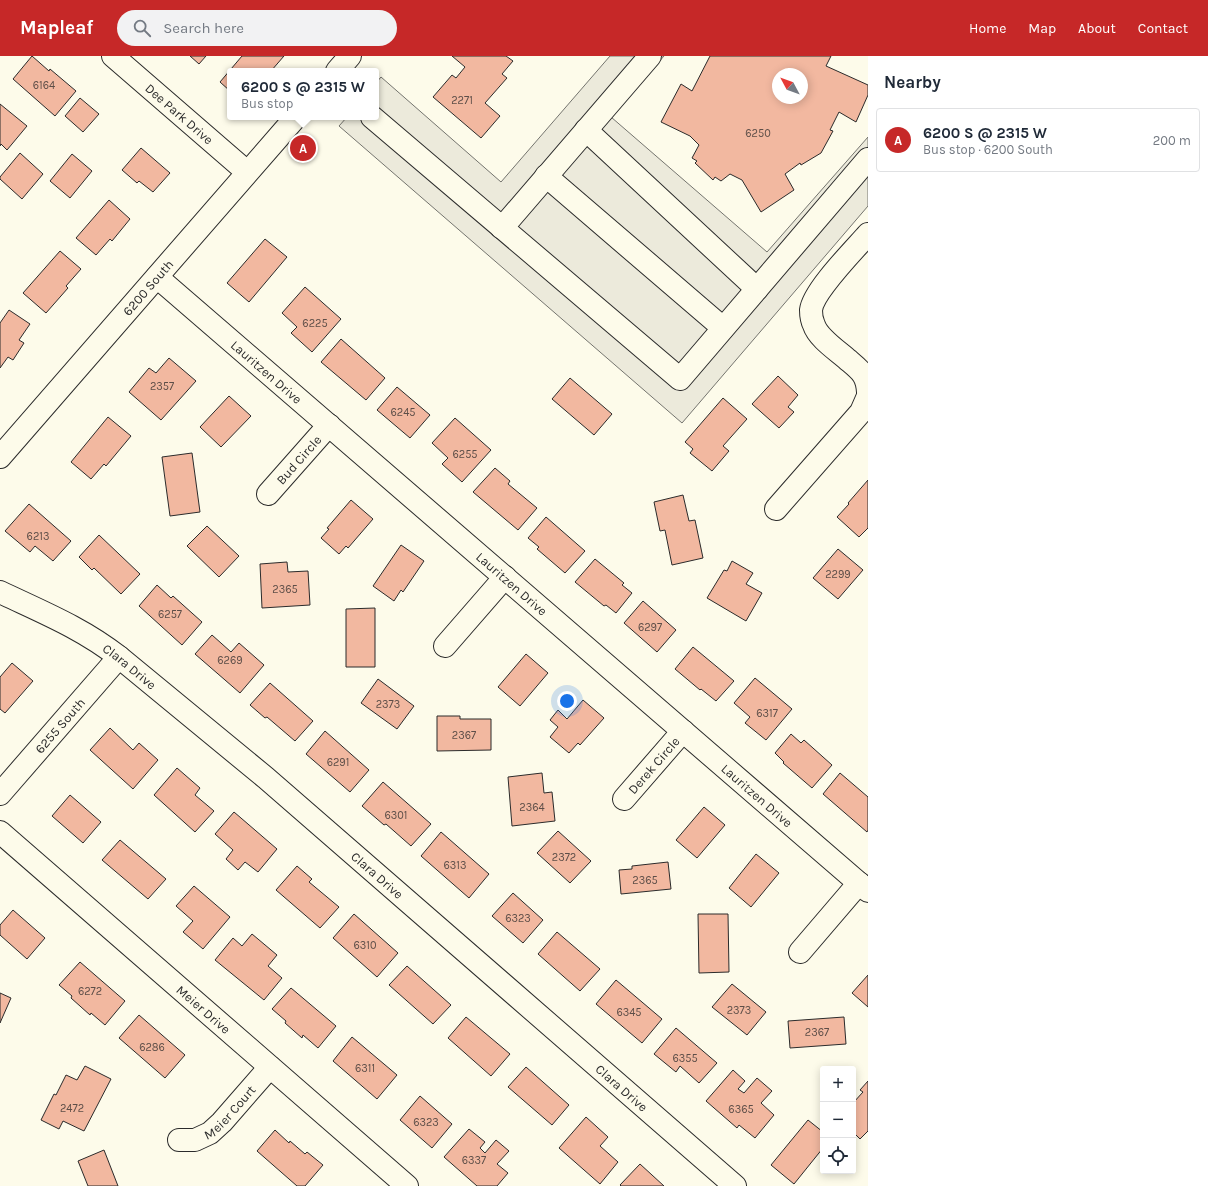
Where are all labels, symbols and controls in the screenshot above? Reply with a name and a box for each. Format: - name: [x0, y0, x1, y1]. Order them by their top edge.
- search box: [117, 10, 397, 46]
- text: Mapleaf: [20, 17, 93, 39]
- icon: search: [131, 17, 153, 39]
- text: Search here: [163, 19, 244, 37]
- text: Home: [969, 20, 1006, 37]
- text: Map: [1028, 20, 1056, 37]
- text: About: [1078, 20, 1116, 37]
- text: Contact: [1138, 20, 1188, 37]
- popup: [227, 68, 379, 120]
- north arrow: [772, 68, 808, 104]
- text: Nearby: [884, 72, 941, 92]
- text: 6200 S @ 2315 W: [241, 78, 365, 96]
- house number: 6164: [33, 79, 55, 92]
- street label: Dee Park Drive: [143, 80, 217, 147]
- house number: 2271: [451, 94, 473, 107]
- text: Bus stop: [241, 96, 293, 111]
- text: 6200 S @ 2315 W: [923, 124, 1047, 142]
- house number: 6250: [745, 127, 771, 140]
- pin: A: [290, 133, 316, 163]
- text: A: [894, 133, 902, 148]
- text: 200 m: [1153, 133, 1191, 148]
- text: Bus stop · 6200 South: [923, 142, 1053, 157]
- street label: 6200 South: [119, 256, 176, 318]
- house number: 6225: [302, 317, 328, 330]
- street label: Lauritzen Drive: [228, 337, 305, 407]
- house number: 2357: [150, 380, 174, 393]
- house number: 6245: [390, 406, 416, 419]
- street label: Bud Circle: [273, 432, 324, 487]
- house number: 6255: [452, 448, 478, 461]
- house number: 6213: [27, 530, 49, 543]
- street label: Lauritzen Drive: [473, 549, 551, 618]
- house number: 2299: [825, 568, 851, 581]
- house number: 2365: [272, 583, 298, 596]
- house number: 6257: [158, 608, 182, 621]
- house number: 6297: [638, 621, 662, 634]
- street label: Clara Drive: [100, 640, 160, 692]
- house number: 6269: [217, 654, 243, 667]
- your location: [557, 691, 577, 711]
- street label: 6255 South: [32, 695, 88, 756]
- house number: 2373: [376, 698, 400, 711]
- house number: 6317: [756, 707, 778, 720]
- house number: 2367: [452, 729, 476, 742]
- street label: Derek Circle: [625, 733, 683, 797]
- house number: 6291: [327, 756, 349, 769]
- street label: Lauritzen Drive: [719, 761, 796, 830]
- house number: 2364: [519, 801, 545, 814]
- house number: 6301: [385, 809, 407, 822]
- street label: Clara Drive: [348, 848, 407, 902]
- house number: 2372: [552, 851, 576, 864]
- house number: 6313: [444, 859, 466, 872]
- house number: 2365: [632, 874, 658, 887]
- house number: 6323: [505, 912, 531, 925]
- house number: 6310: [354, 939, 376, 952]
- street label: Meier Drive: [174, 982, 234, 1037]
- house number: 6272: [78, 985, 102, 998]
- house number: 2373: [727, 1004, 751, 1017]
- house number: 6345: [616, 1006, 642, 1019]
- house number: 2367: [805, 1026, 829, 1039]
- house number: 6286: [139, 1041, 165, 1054]
- house number: 6355: [672, 1052, 698, 1065]
- street label: Clara Drive: [593, 1061, 651, 1115]
- house number: 6311: [355, 1062, 375, 1075]
- map controls: [820, 1066, 856, 1174]
- button: +: [820, 1066, 856, 1102]
- street label: Meier Court: [202, 1082, 258, 1142]
- house number: 2472: [60, 1102, 84, 1115]
- button: −: [820, 1102, 856, 1138]
- house number: 6365: [728, 1103, 754, 1116]
- house number: 6323: [413, 1116, 439, 1129]
- button: locate: [820, 1138, 856, 1174]
- house number: 6337: [462, 1154, 486, 1167]

